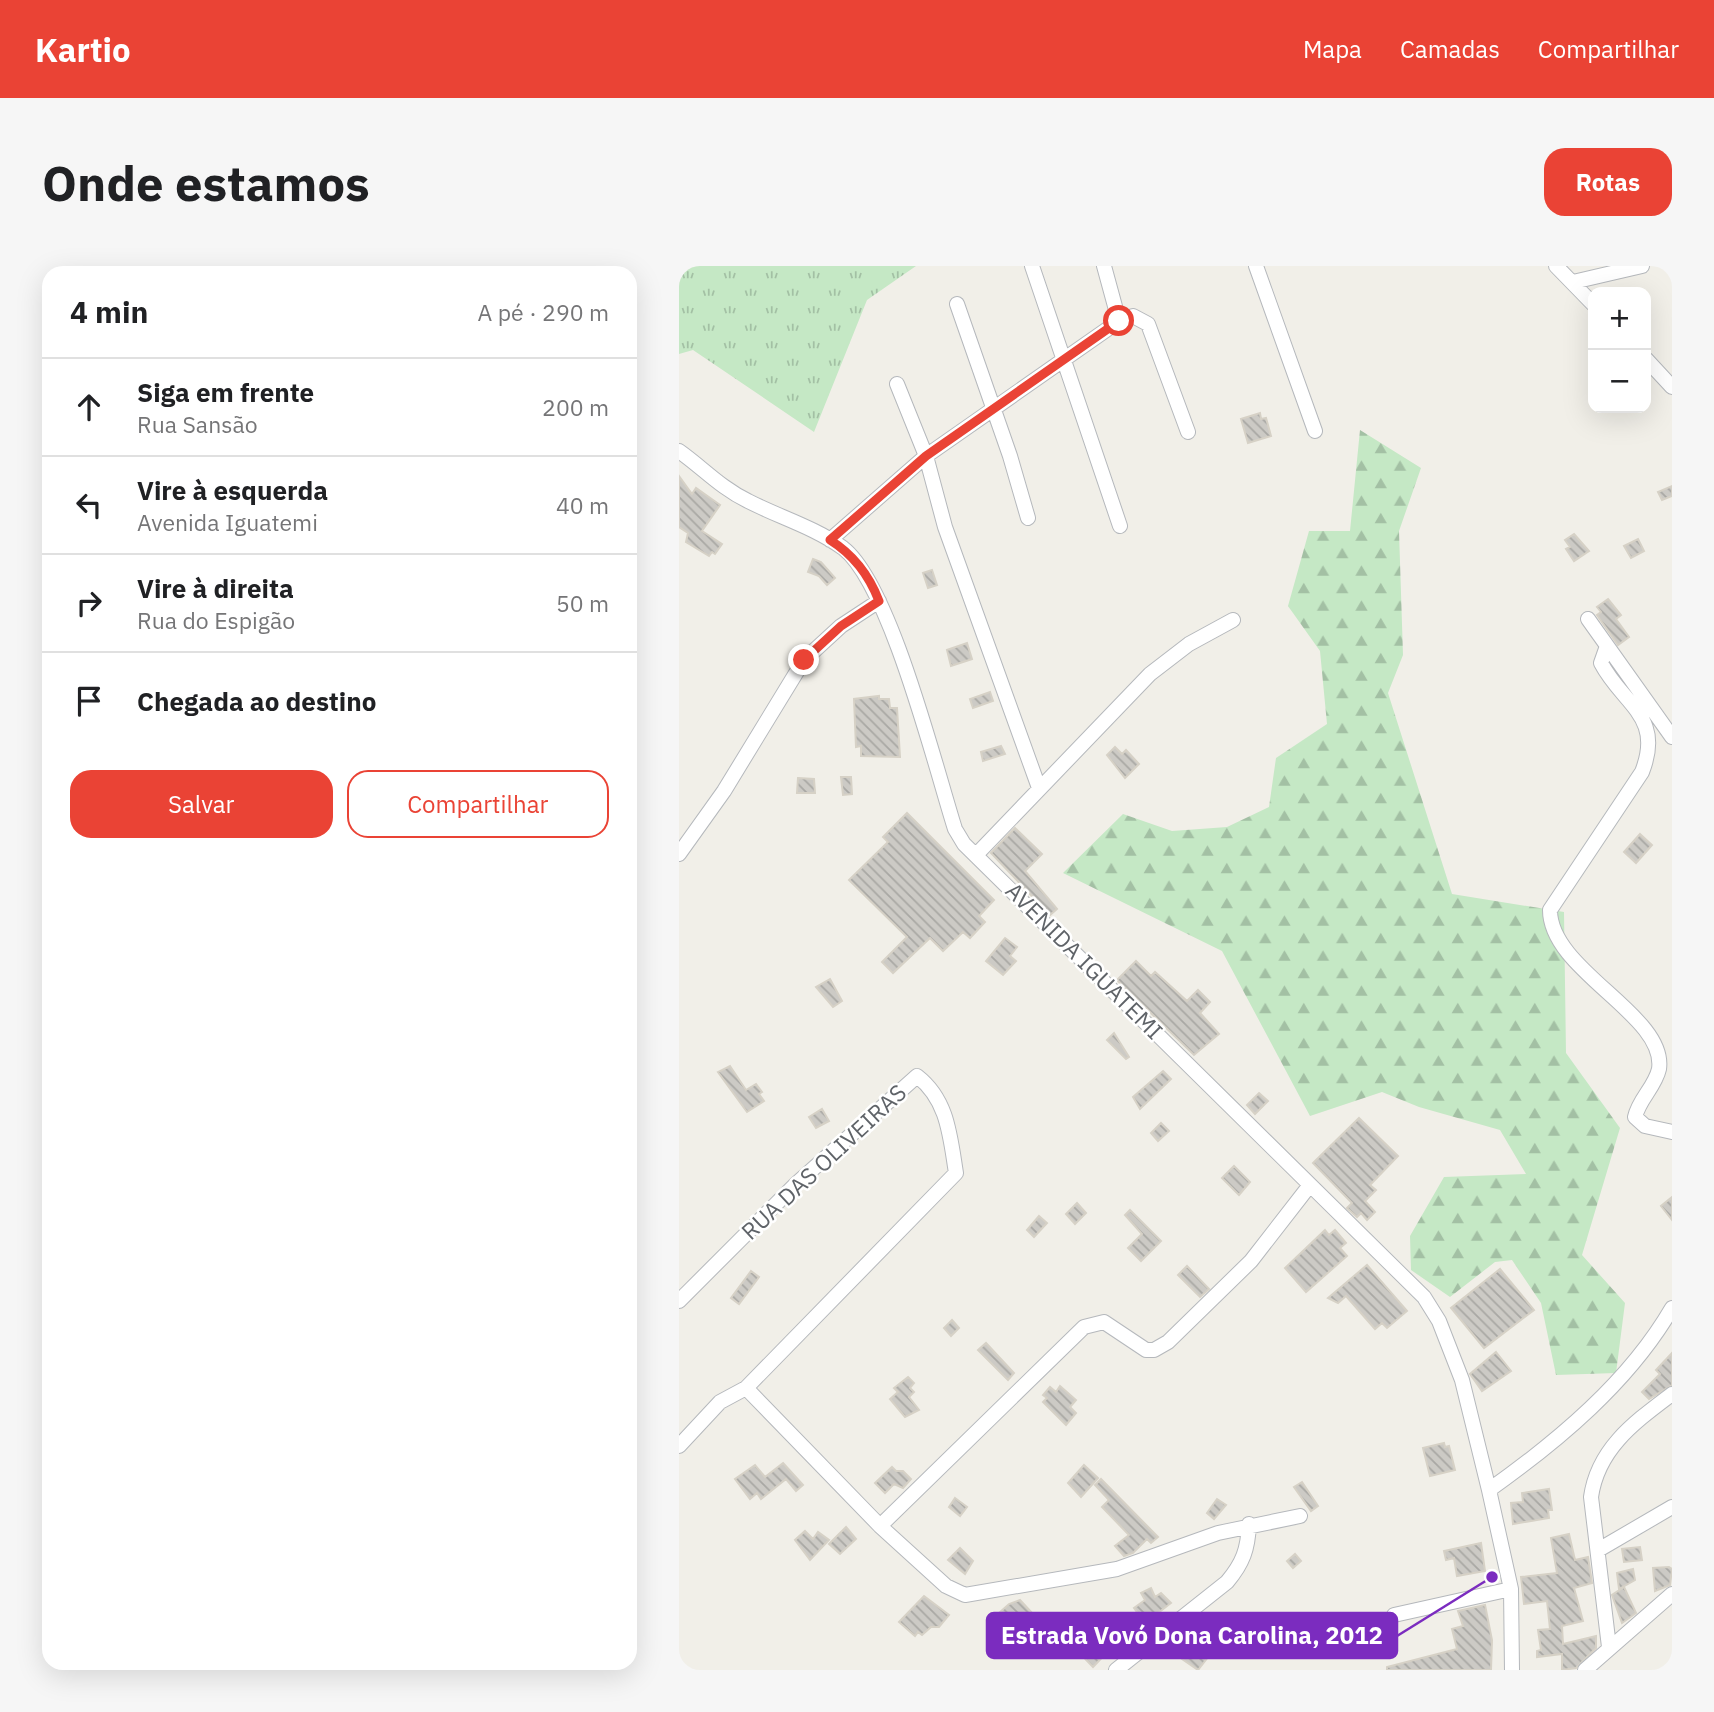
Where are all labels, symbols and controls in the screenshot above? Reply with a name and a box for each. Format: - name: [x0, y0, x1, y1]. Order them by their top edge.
- text: Kartio: [35, 28, 131, 71]
- text: Mapa: [1303, 33, 1362, 65]
- text: Camadas: [1400, 33, 1500, 65]
- text: Compartilhar: [1538, 33, 1679, 65]
- button: Rotas: [1544, 148, 1672, 216]
- text: Onde estamos: [42, 151, 370, 214]
- map controls: [1588, 287, 1651, 413]
- button: +: [1588, 287, 1651, 350]
- text: 4 min: [70, 292, 148, 331]
- text: A pé · 290 m: [478, 297, 609, 327]
- route start: [1103, 305, 1134, 336]
- button: −: [1588, 350, 1651, 413]
- text: Siga em frente: [137, 375, 314, 409]
- icon: ahead: [70, 388, 108, 426]
- text: 200 m: [542, 392, 609, 422]
- text: Rua Sansão: [137, 409, 258, 439]
- text: Vire à esquerda: [137, 473, 328, 507]
- icon: left: [70, 486, 108, 524]
- text: 40 m: [556, 490, 609, 520]
- text: Avenida Iguatemi: [137, 507, 318, 537]
- text: Vire à direita: [137, 571, 294, 605]
- icon: right: [70, 584, 108, 622]
- text: 50 m: [556, 588, 609, 618]
- text: Rua do Espigão: [137, 605, 295, 635]
- route end: [788, 644, 819, 675]
- icon: arrive: [70, 682, 108, 720]
- text: Chegada ao destino: [137, 684, 376, 718]
- button: Salvar: [70, 770, 333, 838]
- button: Compartilhar: [347, 770, 609, 838]
- street label: AVENIDA IGUATEMI: [1000, 875, 1170, 1045]
- street label: RUA DAS OLIVEIRAS: [734, 1077, 912, 1246]
- callout: Estrada Vovó Dona Carolina, 2012: [987, 1613, 1397, 1658]
- text: Estrada Vovó Dona Carolina, 2012: [1001, 1619, 1383, 1651]

